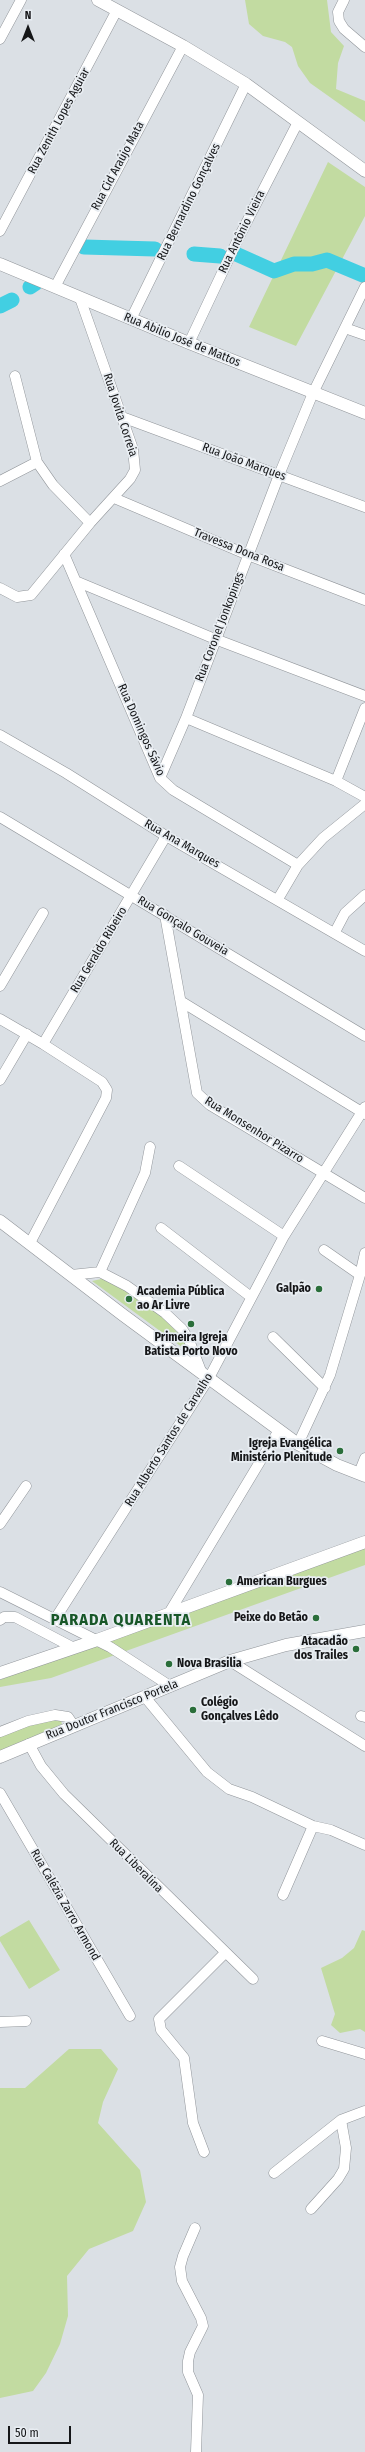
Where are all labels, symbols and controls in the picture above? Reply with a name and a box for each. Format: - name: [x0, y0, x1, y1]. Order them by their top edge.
- north arrow: [8, 8, 48, 48]
- text: N: [25, 9, 31, 22]
- street label: Rua Zenith Lopes Aguiar: [25, 65, 93, 177]
- street label: Rua Cid Araújo Mata: [89, 119, 147, 213]
- street label: Rua Bernardino Gonçalves: [154, 141, 224, 263]
- street label: Rua Antônio Vieira: [216, 188, 268, 276]
- street label: Rua Abilio José de Mattos: [121, 310, 243, 370]
- street label: Rua Jovita Correia: [100, 371, 140, 459]
- street label: Rua João Marques: [200, 440, 288, 484]
- street label: Travessa Dona Rosa: [192, 525, 286, 575]
- street label: Rua Coronel Jonkopings: [192, 570, 248, 684]
- street label: Rua Domingos Sávio: [114, 682, 168, 778]
- street label: Rua Ana Marques: [142, 817, 222, 871]
- street label: Rua Gonçalo Gouveia: [135, 893, 231, 959]
- street label: Rua Geraldo Ribeiro: [68, 904, 130, 996]
- street label: Rua Monsenhor Pizarro: [202, 1094, 306, 1166]
- place label: Galpão: [276, 1282, 311, 1296]
- marker: Galpão: [314, 1284, 324, 1294]
- place label: Academia Pública ao Ar Livre: [137, 1285, 224, 1313]
- marker: Academia Pública ao Ar Livre: [124, 1294, 134, 1304]
- marker: Primeira Igreja Batista Porto Novo: [186, 1319, 196, 1329]
- place label: Primeira Igreja Batista Porto Novo: [144, 1331, 238, 1359]
- street label: Rua Alberto Santos de Carvalho: [122, 1371, 216, 1509]
- place label: Igreja Evangélica Ministério Plenitude: [231, 1437, 332, 1465]
- marker: Igreja Evangélica Ministério Plenitude: [335, 1446, 345, 1456]
- place label: American Burgues: [237, 1575, 327, 1589]
- marker: American Burgues: [224, 1577, 234, 1587]
- district label: PARADA QUARENTA: [51, 1611, 191, 1631]
- place label: Peixe do Betão: [234, 1611, 308, 1625]
- marker: Peixe do Betão: [311, 1613, 321, 1623]
- place label: Atacadão dos Trailes: [294, 1635, 348, 1663]
- marker: Atacadão dos Trailes: [351, 1644, 361, 1654]
- place label: Nova Brasilia: [177, 1657, 242, 1671]
- marker: Nova Brasilia: [164, 1659, 174, 1669]
- street label: Rua Doutor Francisco Portela: [44, 1677, 180, 1743]
- place label: Colégio Gonçalves Lêdo: [201, 1696, 279, 1724]
- marker: Colégio Gonçalves Lêdo: [188, 1705, 198, 1715]
- street label: Rua Liberalina: [106, 1836, 166, 1896]
- street label: Rua Calézia Zarro Armond: [27, 1847, 103, 1963]
- scale bar: [10, 2418, 73, 2444]
- text: 50 m: [15, 2426, 39, 2440]

